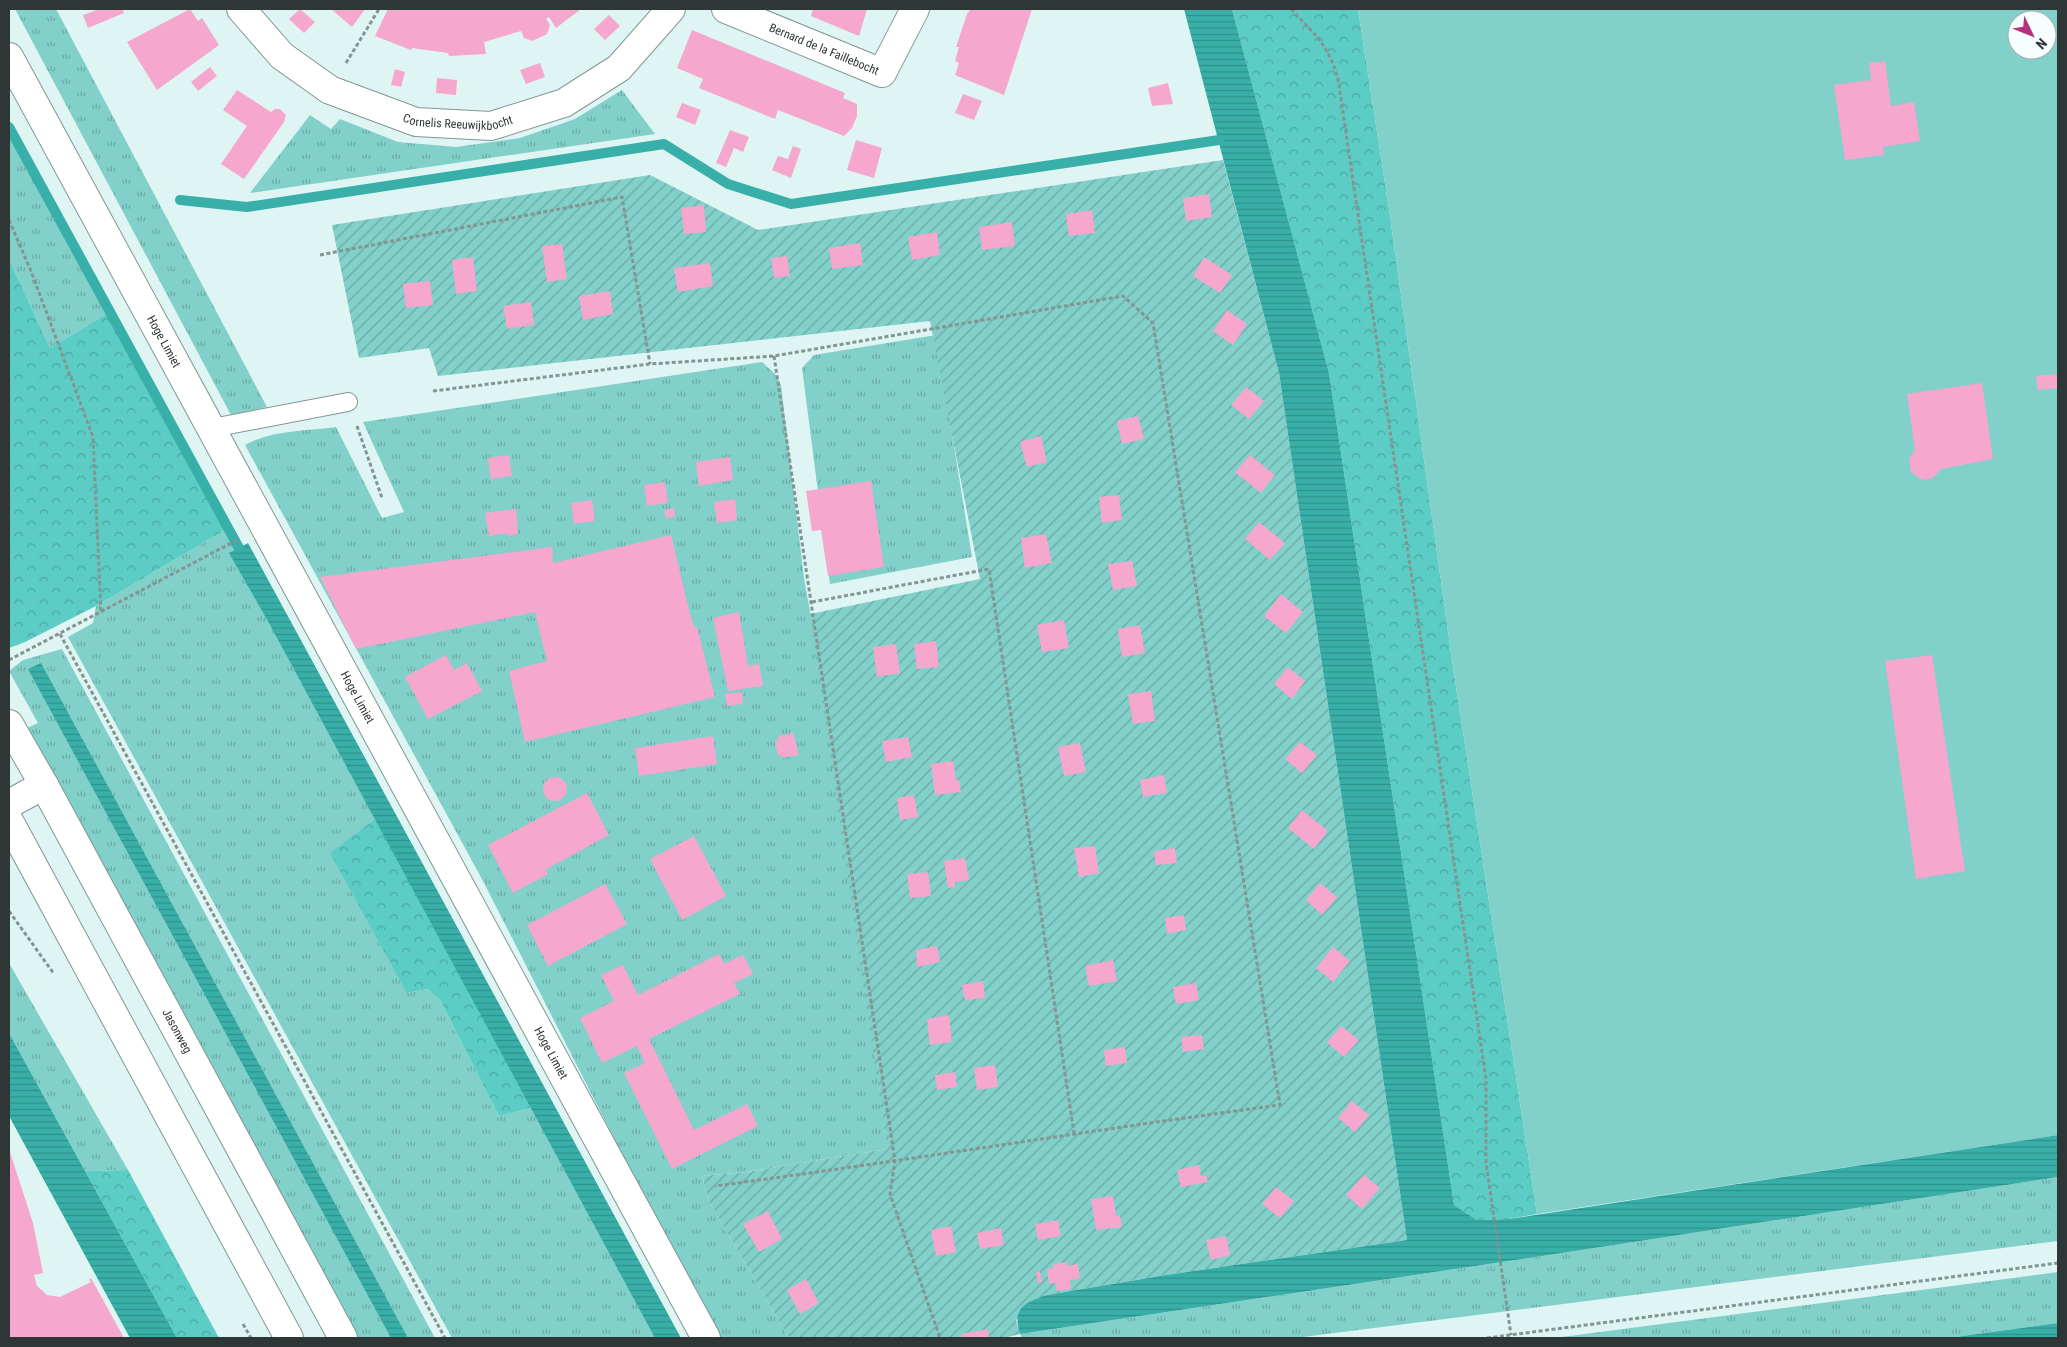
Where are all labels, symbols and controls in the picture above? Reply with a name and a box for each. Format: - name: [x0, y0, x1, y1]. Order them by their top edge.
- north arrow: [2007, 10, 2057, 60]
- street label: Bernard de la Faillebocht: [767, 20, 881, 78]
- text: N: [2033, 35, 2050, 52]
- street label: Cornelis Reeuwijkbocht: [401, 111, 515, 133]
- street label: Hoge Limiet: [144, 313, 184, 370]
- street label: Hoge Limiet: [338, 669, 377, 726]
- street label: Jasonweg: [159, 1006, 195, 1056]
- street label: Hoge Limiet: [531, 1025, 571, 1082]

